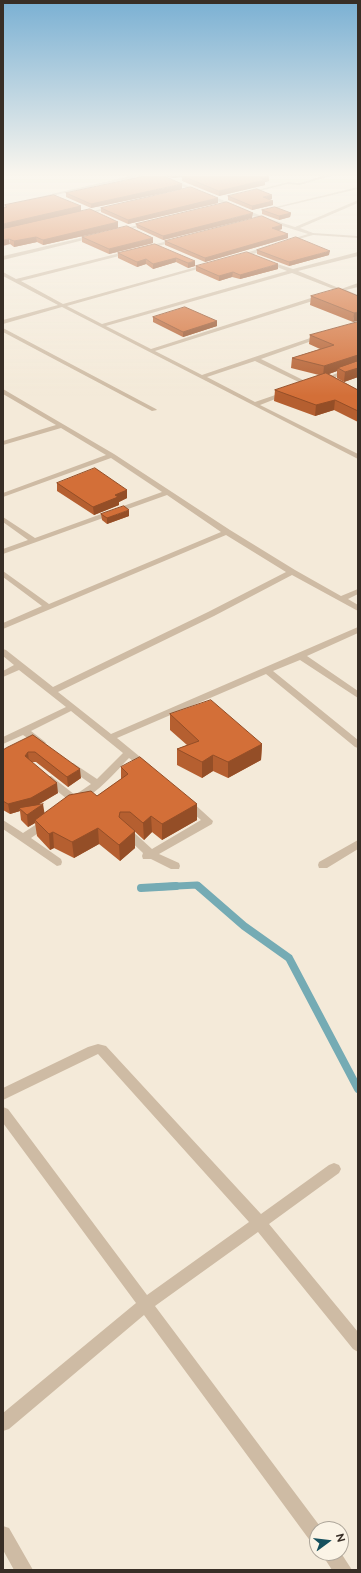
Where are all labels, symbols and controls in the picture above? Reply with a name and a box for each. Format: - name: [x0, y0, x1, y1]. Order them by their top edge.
- north arrow: [309, 1521, 349, 1561]
- text: N: [333, 1532, 347, 1544]

